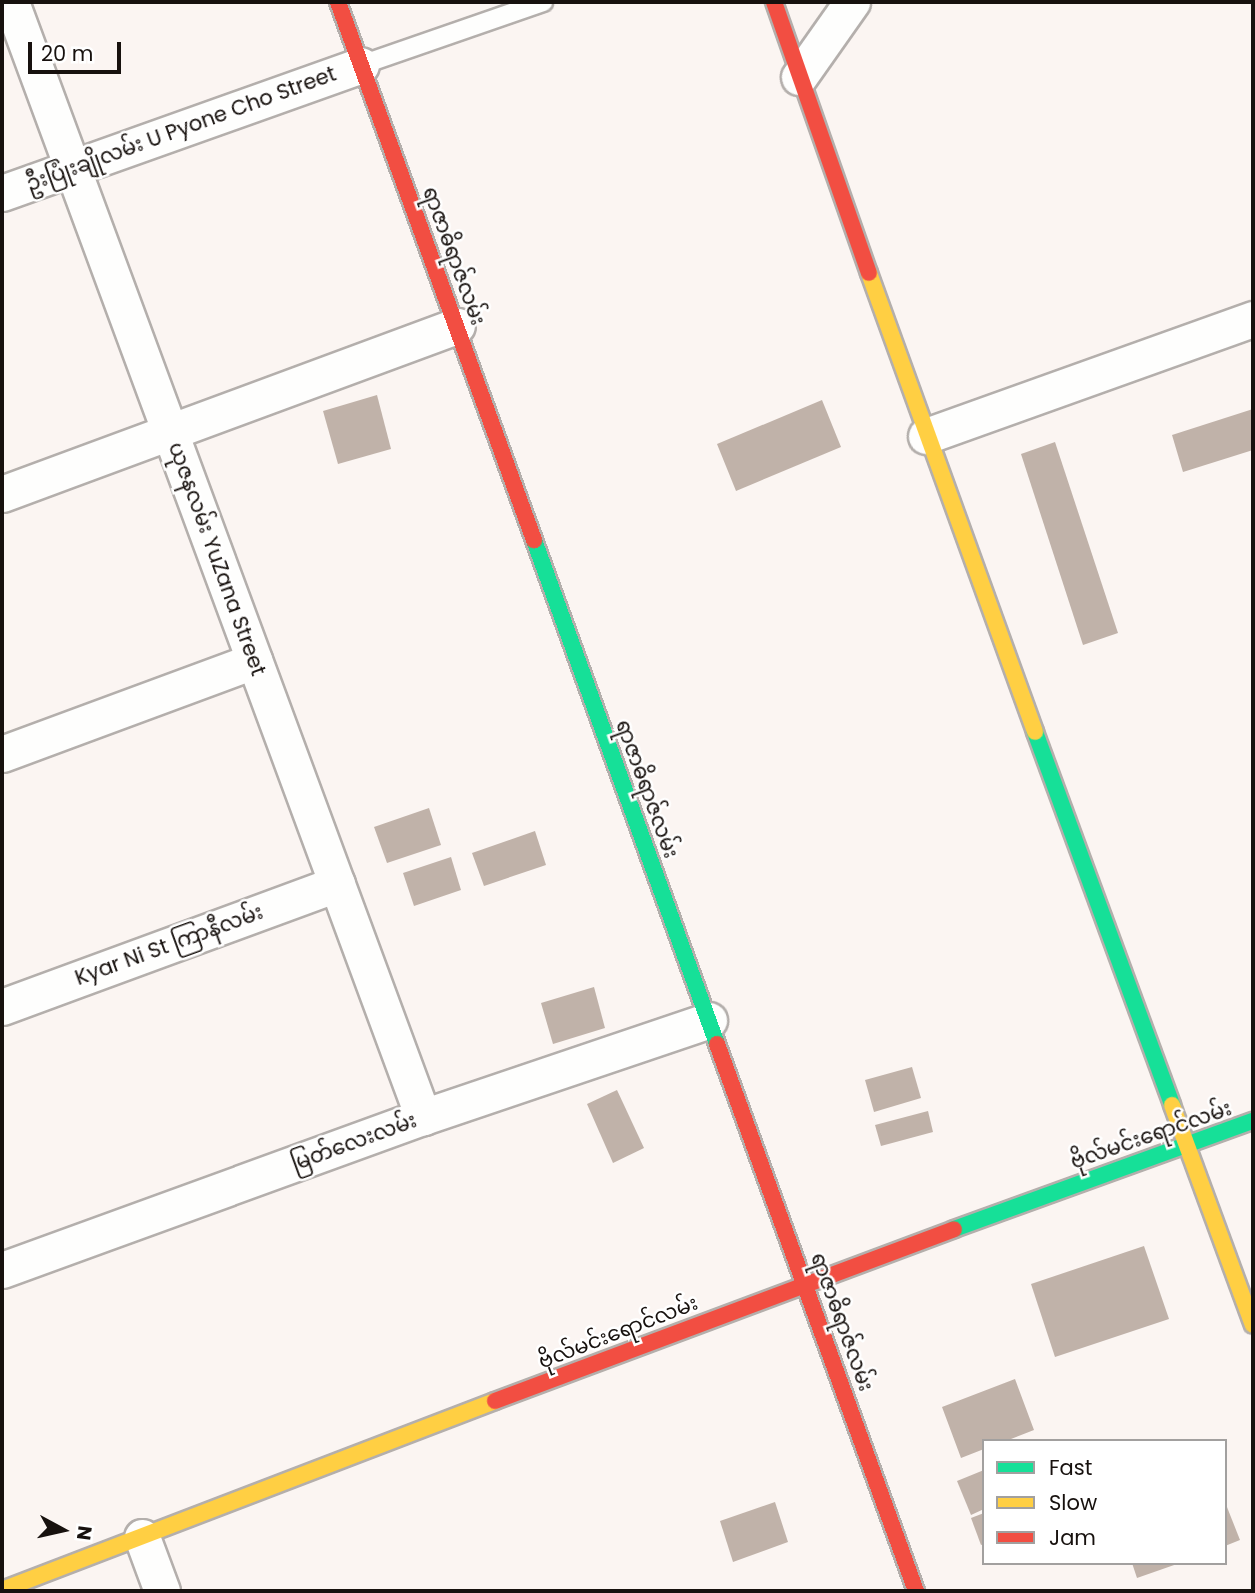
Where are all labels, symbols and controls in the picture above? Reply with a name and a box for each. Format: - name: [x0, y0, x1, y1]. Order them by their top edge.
- scale bar: [32, 28, 124, 72]
- text: 20 m: [41, 39, 94, 68]
- street label: ဦးပြုံးချိုလမ်း U Pyone Cho Street: [23, 61, 339, 197]
- street label: ရာဇာဓိရာဇ်လမ်း: [417, 183, 491, 329]
- street label: ယုဇနလမ်း YuZana Street: [163, 439, 271, 679]
- street label: ရာဇာဓိရာဇ်လမ်း: [610, 716, 684, 862]
- street label: Kyar Ni St ကြာနီလမ်း: [72, 899, 266, 991]
- street label: ဗိုလ်မင်းရောင်လမ်း: [1067, 1096, 1235, 1174]
- street label: မြတ်လေးလမ်း: [288, 1108, 420, 1176]
- street label: ရာဇာဓိရာဇ်လမ်း: [805, 1249, 879, 1395]
- street label: ဗိုလ်မင်းရောင်လမ်း: [535, 1290, 701, 1374]
- legend: [982, 1439, 1227, 1565]
- text: Fast: [1049, 1453, 1092, 1482]
- text: Slow: [1049, 1488, 1097, 1517]
- north arrow: [28, 1495, 98, 1565]
- text: Jam: [1049, 1523, 1096, 1552]
- text: N: [70, 1524, 99, 1542]

